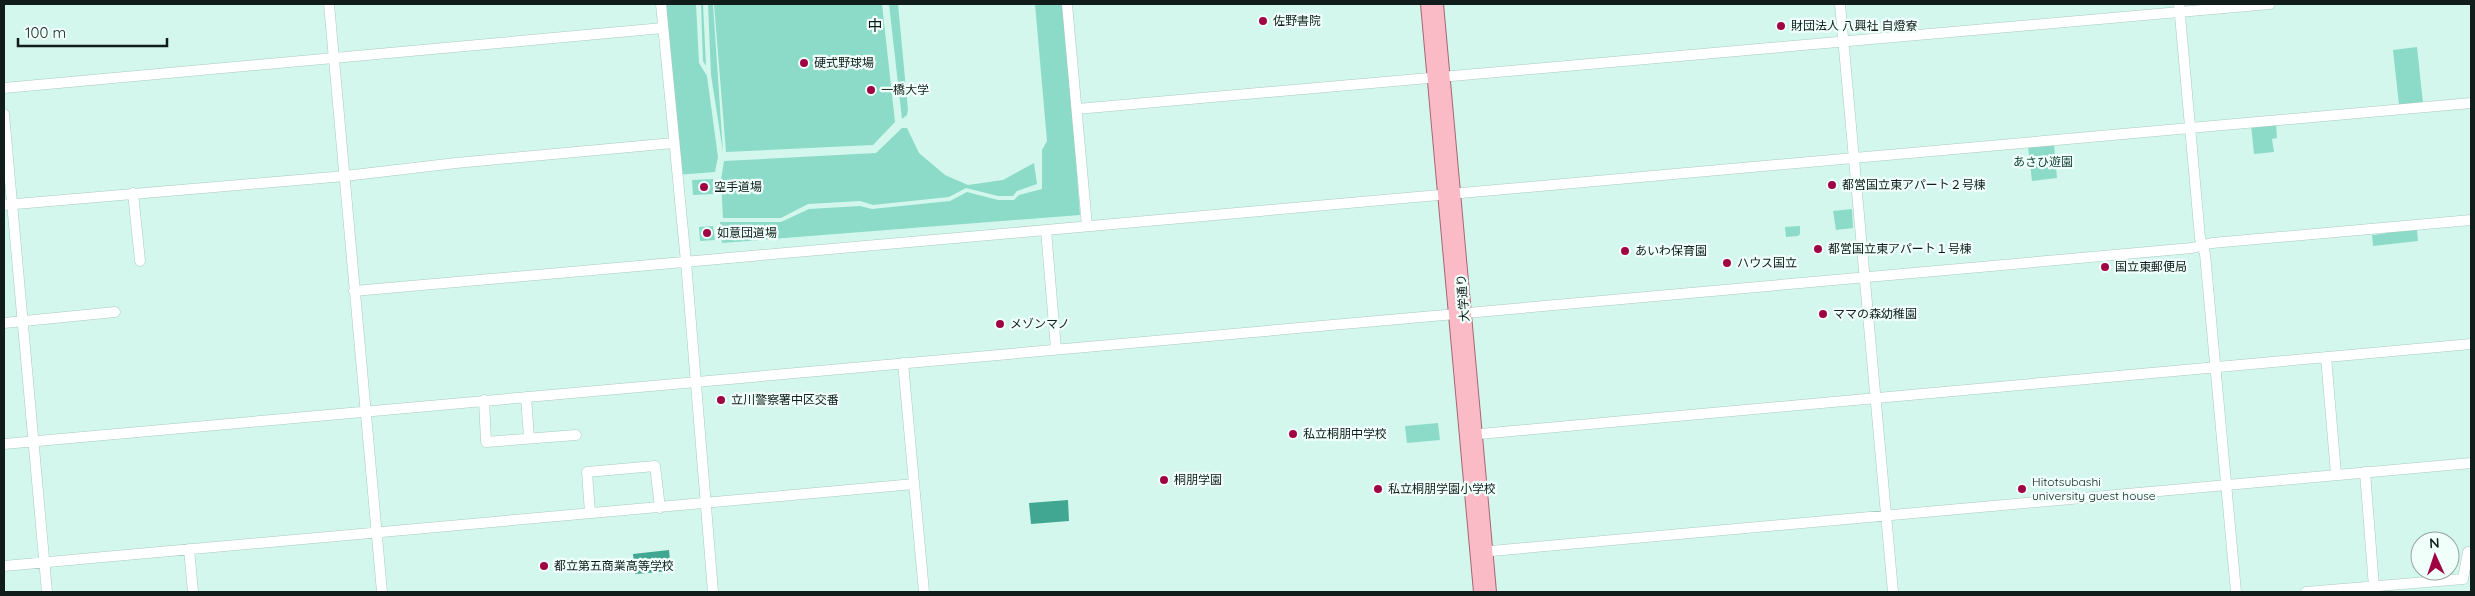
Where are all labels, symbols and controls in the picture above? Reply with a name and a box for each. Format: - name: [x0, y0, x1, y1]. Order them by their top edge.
- place label: 佐野書院: [1273, 13, 1321, 28]
- scale bar: [18, 15, 166, 47]
- marker: 佐野書院: [1257, 15, 1269, 27]
- district label: 中: [867, 16, 883, 35]
- place label: 財団法人 八興社 自燈寮: [1791, 18, 1918, 33]
- marker: 財団法人 八興社 自燈寮: [1775, 20, 1787, 32]
- text: 100 m: [25, 23, 66, 42]
- place label: 硬式野球場: [814, 55, 874, 70]
- marker: 硬式野球場: [798, 57, 810, 69]
- place label: 一橋大学: [881, 82, 929, 97]
- marker: 一橋大学: [865, 84, 877, 96]
- park label: あさひ遊園: [2013, 154, 2073, 169]
- place label: 都営国立東アパート２号棟: [1842, 177, 1986, 192]
- place label: 空手道場: [714, 179, 762, 194]
- marker: 都営国立東アパート２号棟: [1826, 179, 1838, 191]
- marker: 空手道場: [698, 181, 710, 193]
- place label: 如意団道場: [717, 225, 777, 240]
- marker: 如意団道場: [701, 227, 713, 239]
- place label: 都営国立東アパート１号棟: [1828, 241, 1972, 256]
- place label: あいわ保育園: [1635, 243, 1707, 258]
- marker: 都営国立東アパート１号棟: [1812, 243, 1824, 255]
- marker: あいわ保育園: [1619, 245, 1631, 257]
- place label: ハウス国立: [1737, 255, 1797, 270]
- marker: ハウス国立: [1721, 257, 1733, 269]
- place label: 国立東郵便局: [2115, 259, 2187, 274]
- marker: 国立東郵便局: [2099, 261, 2111, 273]
- street label: 大学通り: [1453, 273, 1472, 323]
- place label: ママの森幼稚園: [1833, 306, 1917, 321]
- marker: ママの森幼稚園: [1817, 308, 1829, 320]
- place label: メゾンマノ: [1010, 316, 1070, 331]
- marker: メゾンマノ: [994, 318, 1006, 330]
- place label: 立川警察署中区交番: [731, 392, 839, 407]
- marker: 立川警察署中区交番: [715, 394, 727, 406]
- place label: 私立桐朋中学校: [1303, 426, 1387, 441]
- marker: 私立桐朋中学校: [1287, 428, 1299, 440]
- place label: 桐朋学園: [1174, 472, 1222, 487]
- marker: 桐朋学園: [1158, 474, 1170, 486]
- place label: Hitotsubashi university guest house: [2032, 474, 2156, 503]
- place label: 私立桐朋学園小学校: [1388, 481, 1496, 496]
- marker: 私立桐朋学園小学校: [1372, 483, 1384, 495]
- marker: Hitotsubashi university guest house: [2016, 483, 2028, 495]
- north arrow: [2410, 531, 2460, 581]
- text: N: [2429, 534, 2440, 552]
- place label: 都立第五商業高等学校: [554, 558, 674, 573]
- marker: 都立第五商業高等学校: [538, 560, 550, 572]

